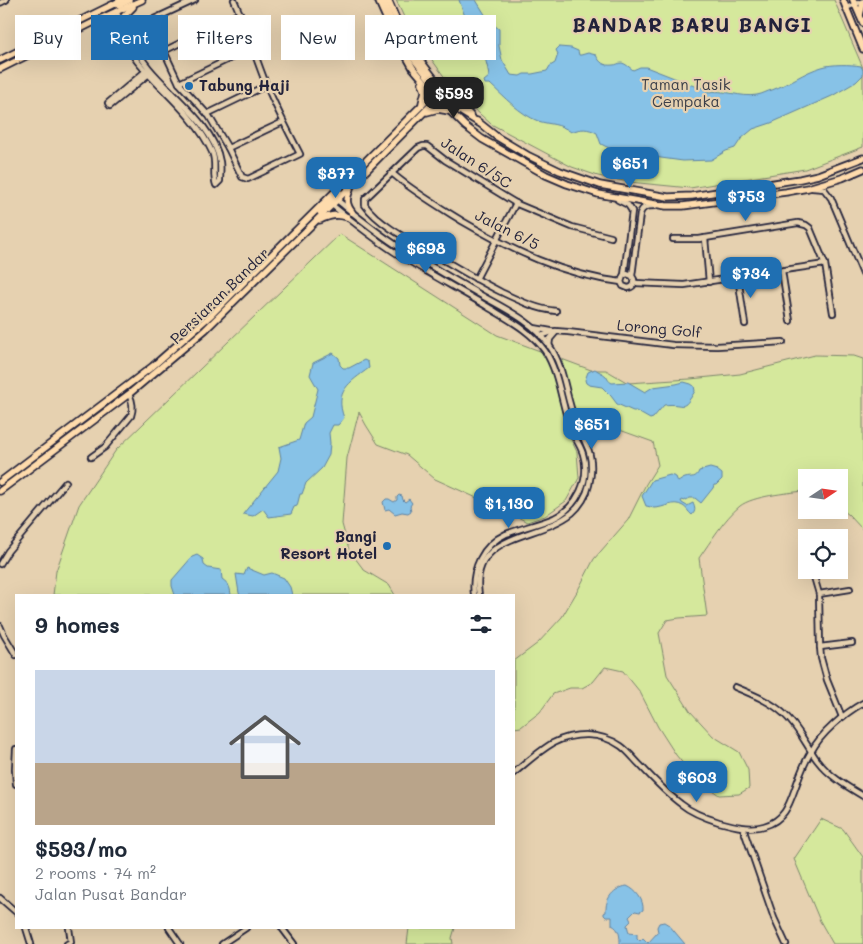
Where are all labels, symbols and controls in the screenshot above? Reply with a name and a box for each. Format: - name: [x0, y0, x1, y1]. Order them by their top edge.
- district label: BANDAR BARU BANGI: [572, 11, 812, 37]
- chip: Buy: [15, 15, 81, 60]
- chip: Rent: [91, 15, 168, 60]
- chip: Filters: [178, 15, 271, 60]
- chip: New: [281, 15, 355, 60]
- chip: Apartment: [365, 15, 496, 60]
- park label: Taman Tasik Cempaka: [641, 74, 731, 111]
- place label: Tabung Haji: [199, 75, 290, 95]
- pin: $593: [424, 76, 484, 119]
- marker: Tabung Haji: [183, 80, 195, 92]
- text: $593: [435, 82, 473, 103]
- street label: Jalan 6/5C: [437, 132, 516, 193]
- pin: $651: [600, 146, 660, 189]
- text: $651: [612, 152, 648, 173]
- pin: $877: [306, 156, 366, 199]
- text: $877: [317, 162, 355, 183]
- pin: $753: [716, 180, 776, 222]
- text: $753: [727, 185, 765, 206]
- street label: Jalan 6/5: [472, 204, 543, 254]
- pin: $698: [396, 232, 456, 274]
- text: $698: [406, 237, 446, 258]
- street label: Persiaran Bandar: [165, 243, 273, 348]
- pin: $734: [721, 256, 781, 299]
- text: $734: [732, 262, 770, 283]
- street label: Lorong Golf: [616, 314, 703, 342]
- pin: $651: [562, 408, 622, 450]
- text: $651: [574, 413, 610, 434]
- north arrow: [798, 469, 848, 519]
- map controls: [798, 469, 848, 579]
- pin: $1,130: [468, 486, 550, 529]
- text: $1,130: [485, 492, 533, 513]
- place label: Bangi Resort Hotel: [280, 526, 377, 563]
- button: locate: [798, 529, 848, 579]
- marker: Bangi Resort Hotel: [381, 540, 393, 552]
- icon: filters: [467, 610, 495, 638]
- text: 9 homes: [35, 611, 120, 638]
- icon: home: [220, 702, 310, 792]
- pin: $603: [667, 760, 727, 803]
- text: $603: [677, 766, 717, 787]
- text: $593/mo: [35, 835, 127, 862]
- text: 2 rooms · 74 m²: [35, 862, 156, 883]
- text: Jalan Pusat Bandar: [35, 883, 187, 904]

